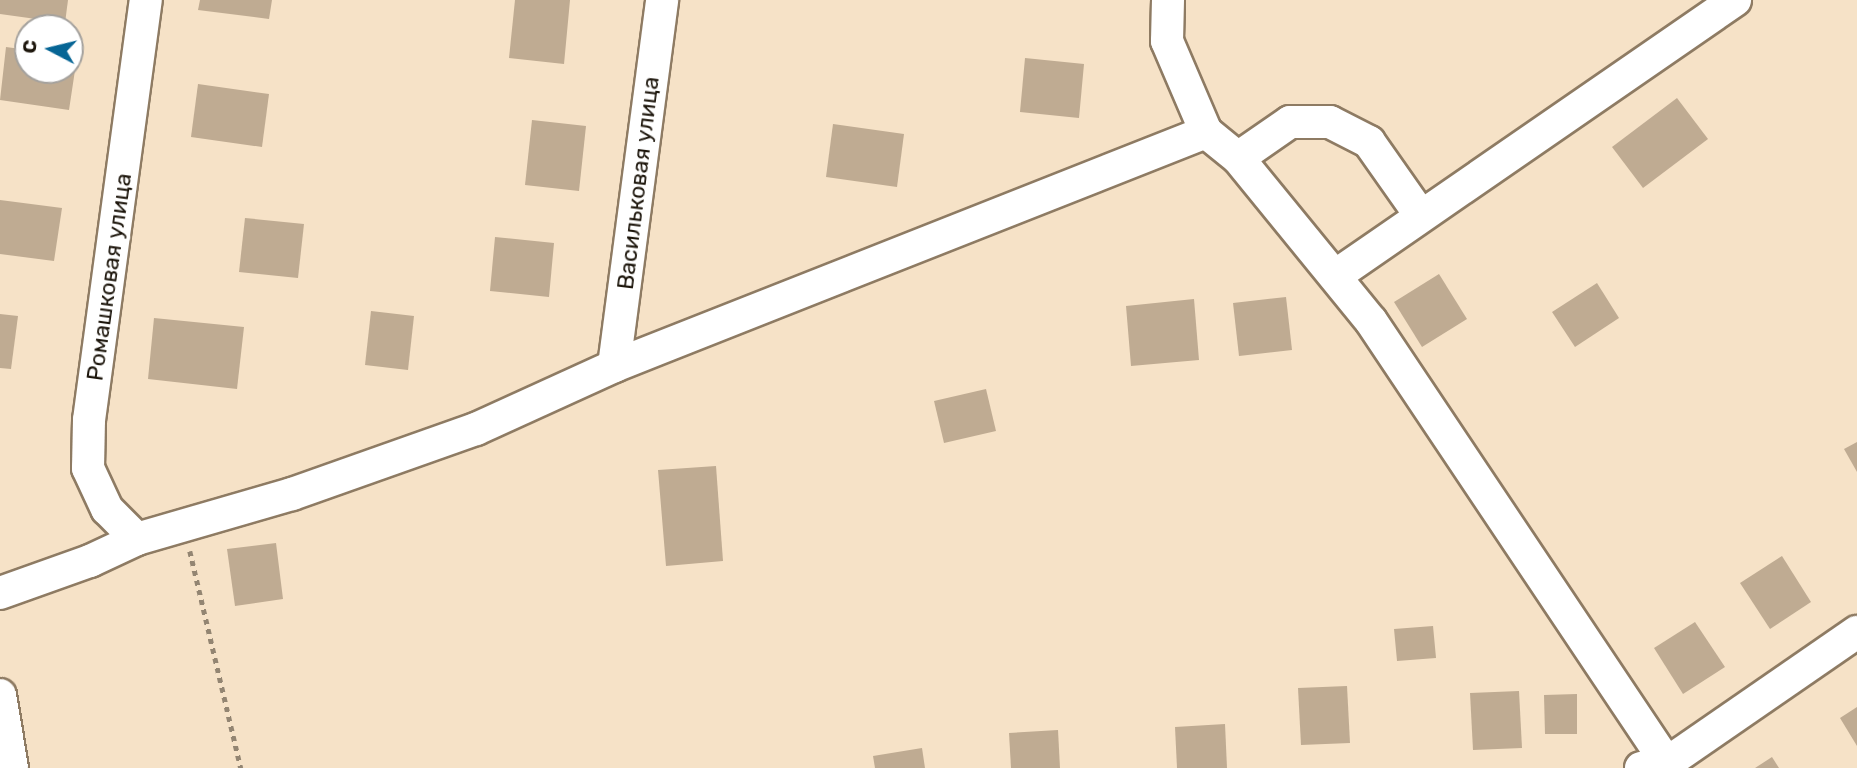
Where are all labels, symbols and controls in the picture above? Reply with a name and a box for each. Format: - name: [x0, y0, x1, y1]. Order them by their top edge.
- north arrow: [14, 14, 84, 84]
- text: С: [17, 39, 42, 55]
- street label: Васильковая улица: [611, 75, 665, 291]
- street label: Ромашковая улица: [81, 171, 137, 383]

